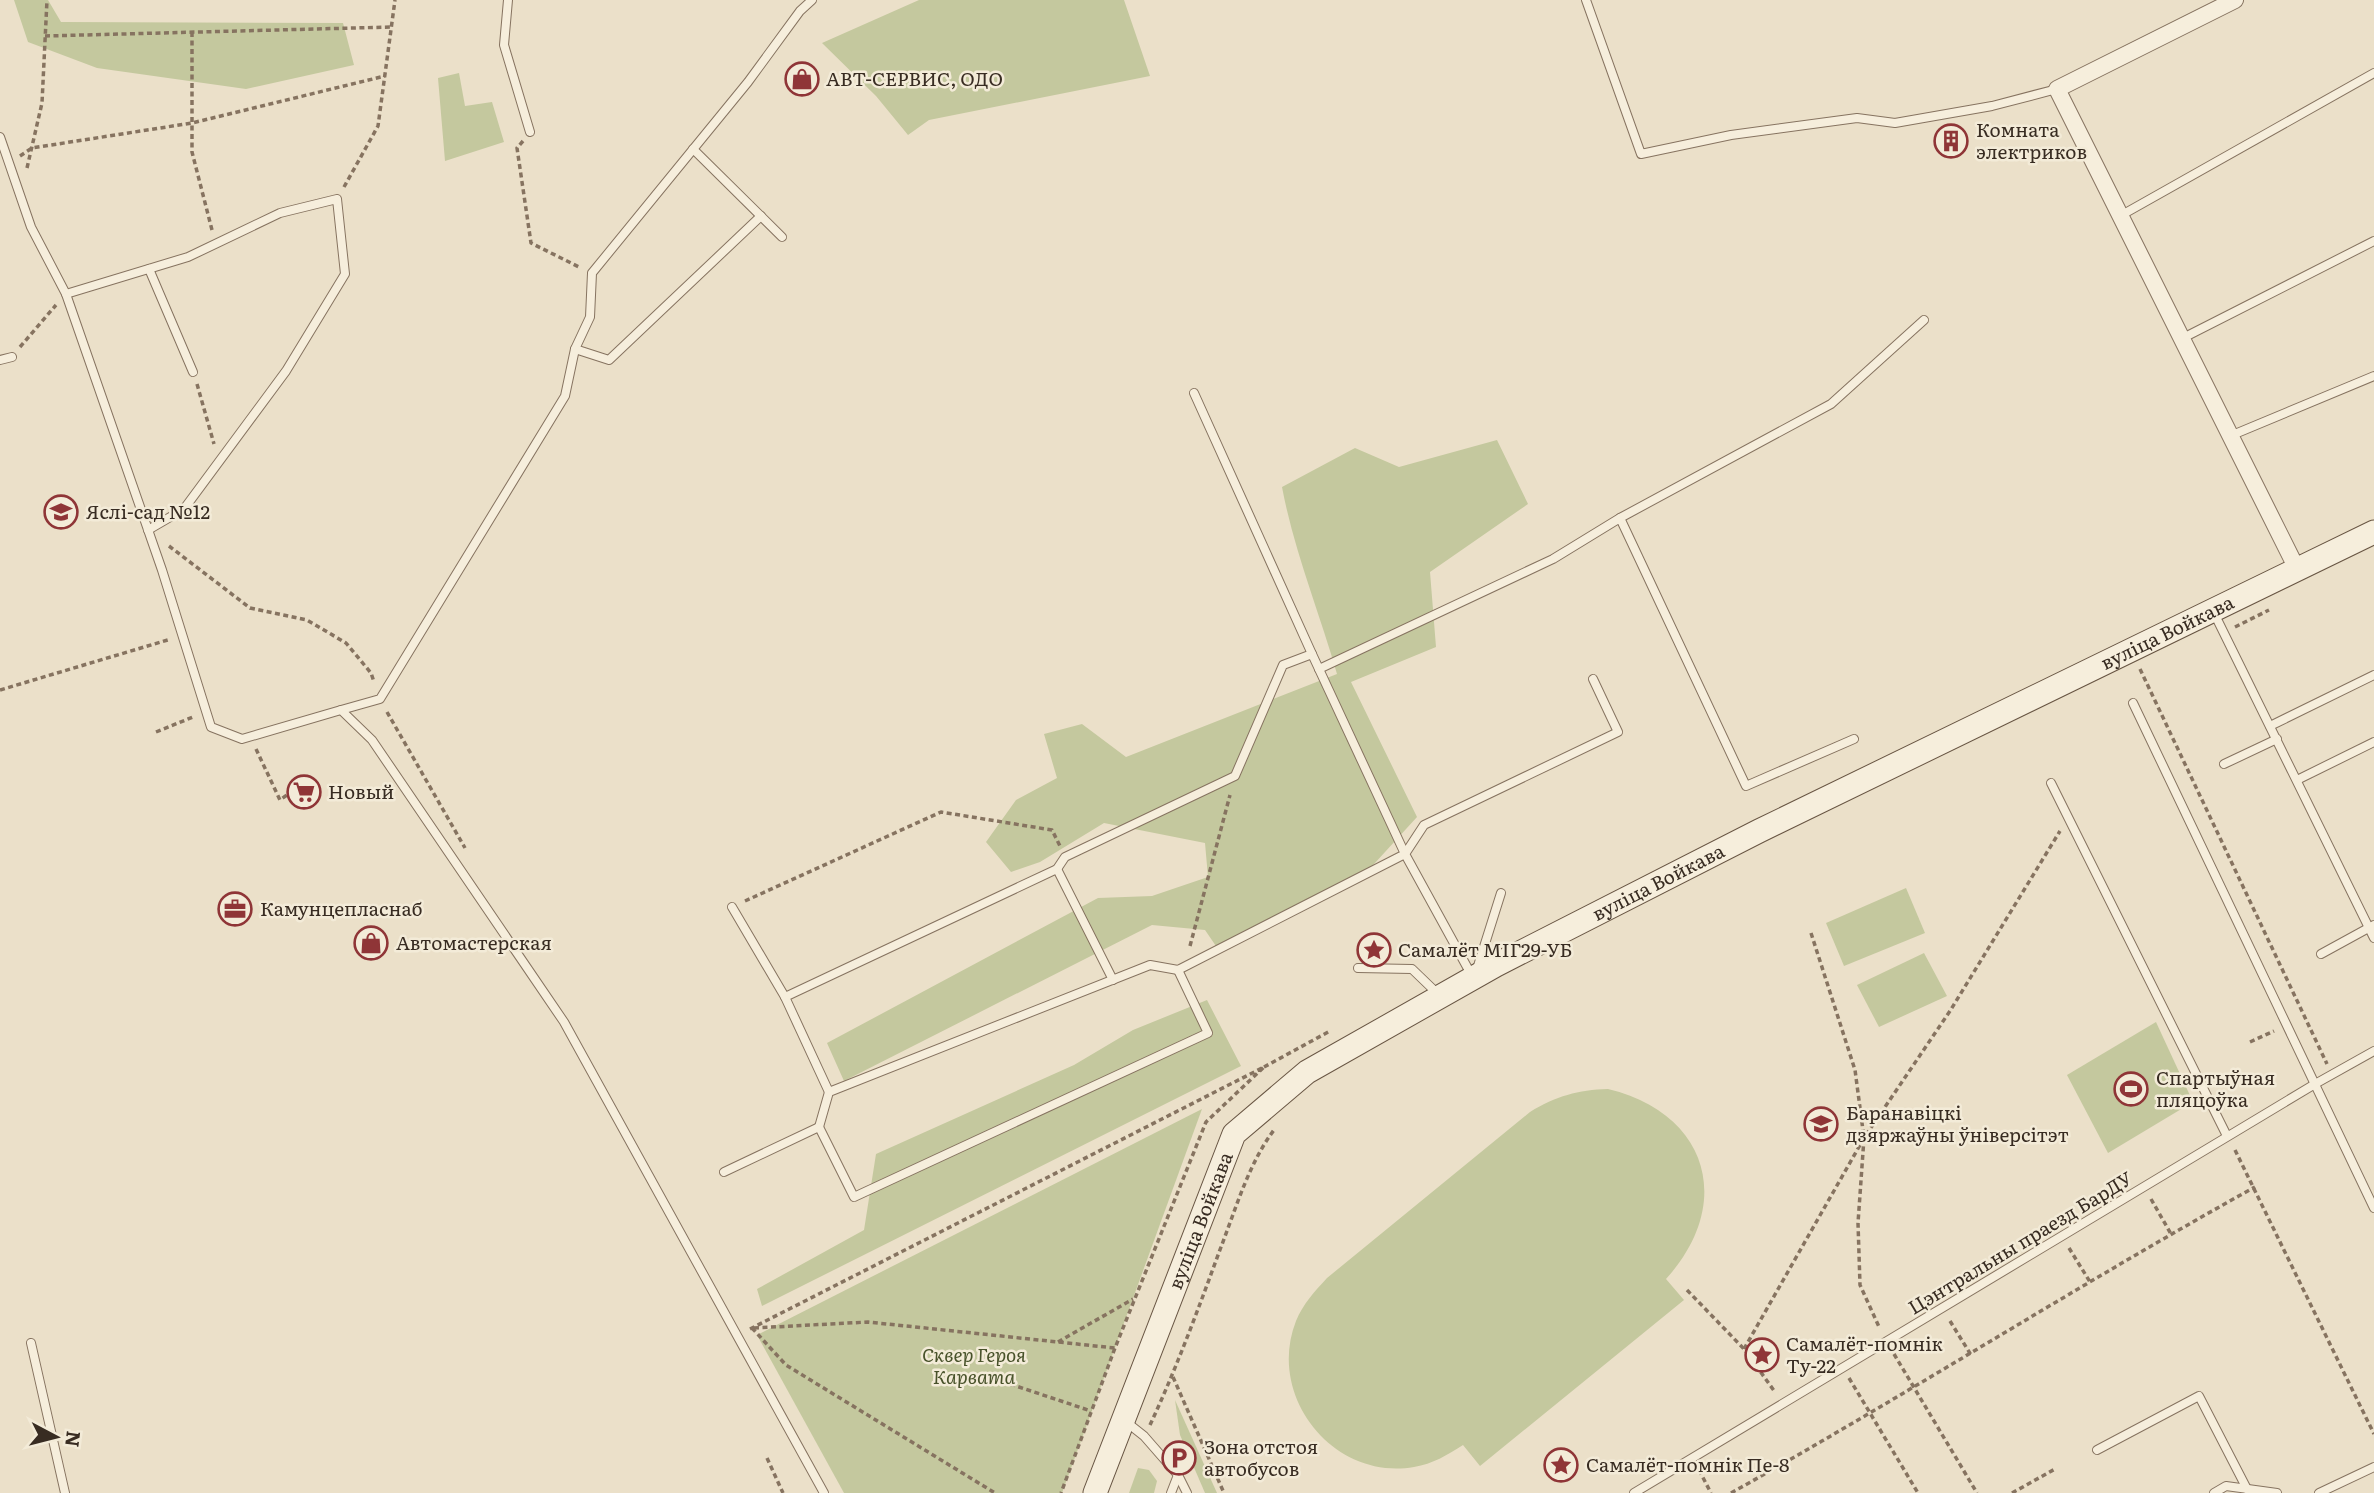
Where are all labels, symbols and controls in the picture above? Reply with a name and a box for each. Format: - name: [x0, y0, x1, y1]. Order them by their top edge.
- shop icon: АВТ-СЕРВИС, ОДО: [783, 60, 821, 98]
- place label: АВТ-СЕРВИС, ОДО: [826, 64, 1003, 92]
- place label: Комната электриков: [1976, 115, 2087, 165]
- building icon: Комната электриков: [1932, 122, 1970, 160]
- school or university icon: Яслі-сад №12: [42, 493, 80, 531]
- place label: Яслі-сад №12: [86, 497, 210, 525]
- street label: вуліца Войкава: [2095, 587, 2239, 676]
- supermarket icon: Новый: [285, 773, 323, 811]
- place label: Новый: [328, 777, 394, 805]
- street label: вуліца Войкава: [1587, 836, 1729, 927]
- office icon: Камунцепласнаб: [216, 890, 254, 928]
- place label: Камунцепласнаб: [260, 894, 423, 922]
- shop icon: Автомастерская: [352, 924, 390, 962]
- place label: Автомастерская: [396, 928, 552, 956]
- place icon: Самалёт МІГ29-УБ: [1355, 931, 1393, 969]
- place label: Самалёт МІГ29-УБ: [1398, 935, 1572, 963]
- place label: Спартыўная пляцоўка: [2156, 1063, 2275, 1113]
- sports icon: Спартыўная пляцоўка: [2112, 1070, 2150, 1108]
- place label: Баранавіцкі дзяржаўны ўніверсітэт: [1846, 1098, 2069, 1148]
- school or university icon: Баранавіцкі дзяржаўны ўніверсітэт: [1802, 1105, 1840, 1143]
- street label: вуліца Войкава: [1160, 1147, 1239, 1293]
- street label: Цэнтральны праезд БарДУ: [1902, 1164, 2137, 1320]
- place label: Самалёт-помнік Ту-22: [1786, 1329, 1944, 1379]
- place icon: Самалёт-помнік Ту-22: [1743, 1336, 1781, 1374]
- park label: Сквер Героя Карвата: [922, 1340, 1026, 1390]
- north arrow: [21, 1402, 91, 1472]
- text: N: [59, 1430, 89, 1449]
- place label: Зона отстоя автобусов: [1204, 1432, 1318, 1482]
- parking icon: Зона отстоя автобусов: [1160, 1439, 1198, 1477]
- place icon: Самалёт-помнік Пе-8: [1542, 1446, 1580, 1484]
- place label: Самалёт-помнік Пе-8: [1586, 1450, 1790, 1478]

